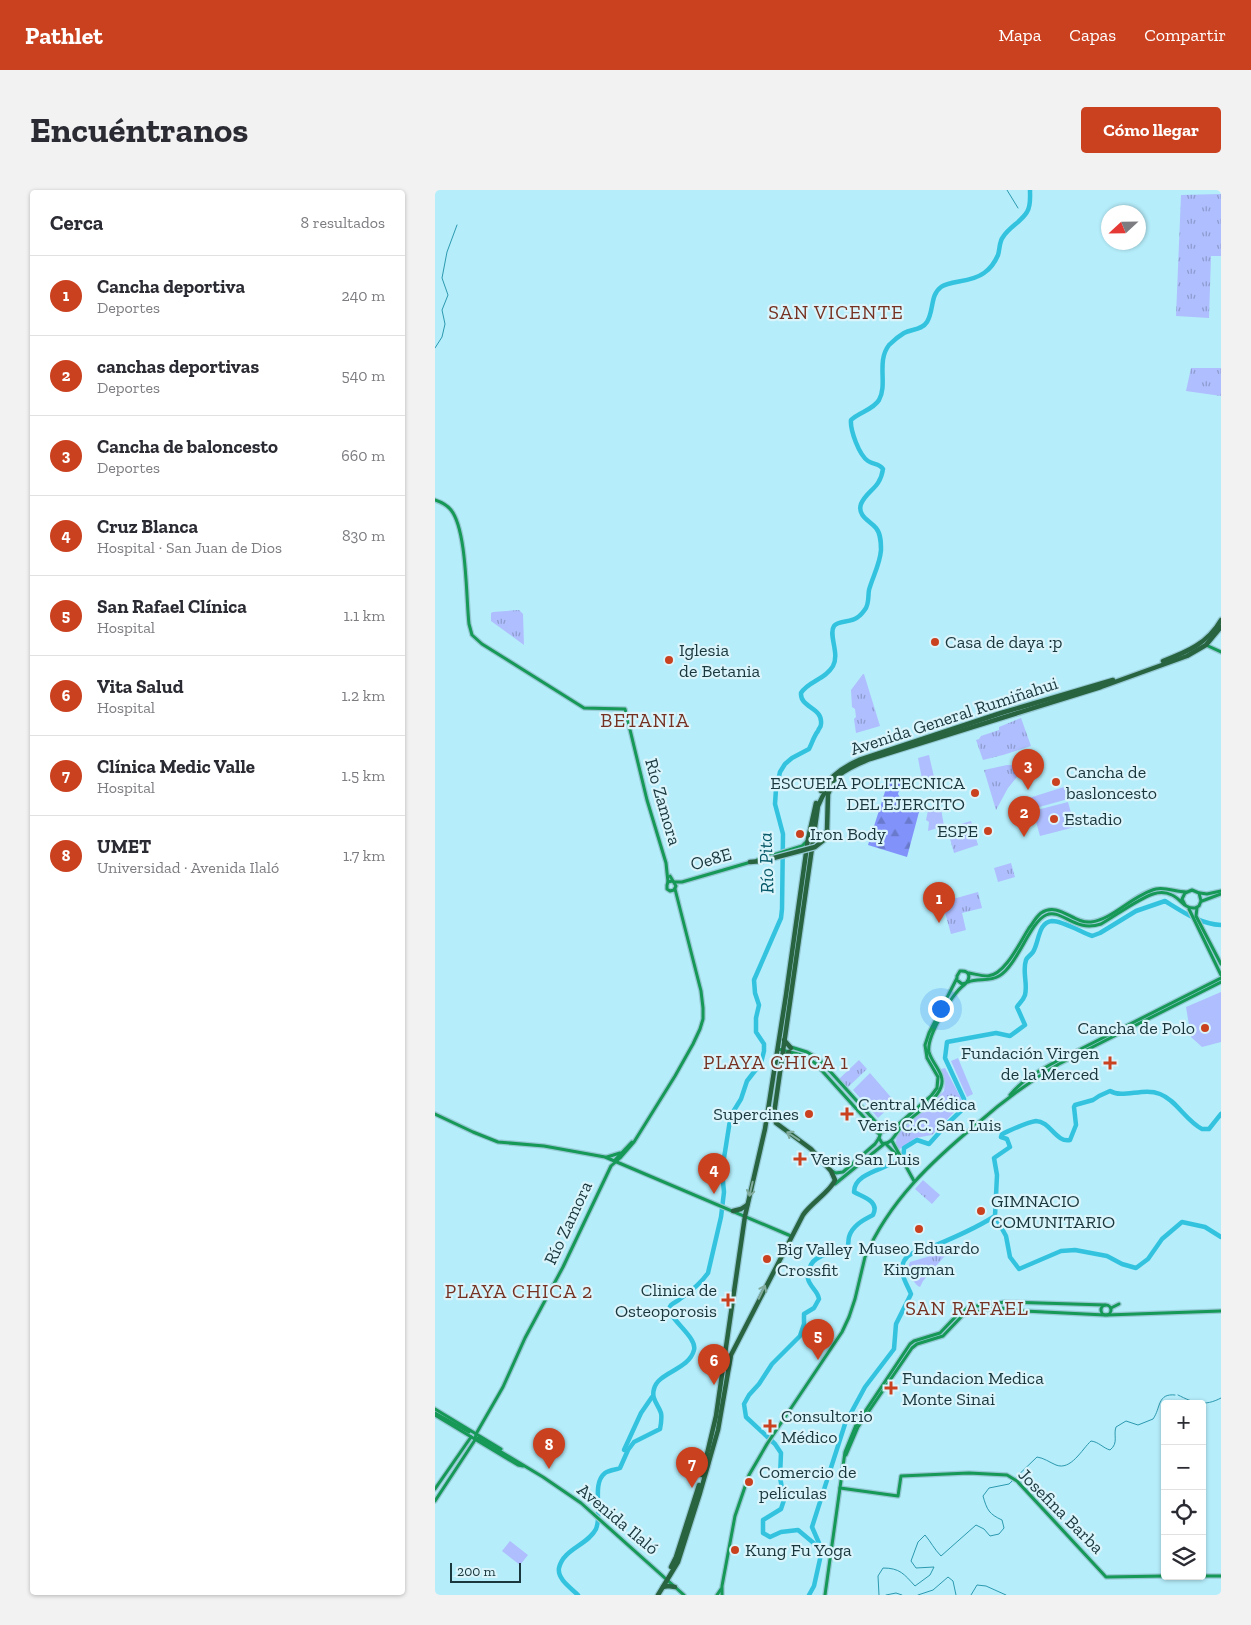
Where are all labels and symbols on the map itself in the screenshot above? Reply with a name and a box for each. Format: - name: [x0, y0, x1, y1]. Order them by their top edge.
- north arrow: [1101, 205, 1146, 250]
- district label: SAN VICENTE: [768, 300, 904, 324]
- place label: Casa de daya :p: [945, 631, 1063, 653]
- marker: Casa de daya :p: [929, 636, 941, 648]
- place label: Iglesia de Betania: [679, 639, 760, 682]
- marker: Iglesia de Betania: [663, 654, 675, 666]
- street label: Avenida General Rumiñahui: [847, 672, 1061, 760]
- district label: BETANIA: [600, 708, 690, 732]
- pin: 3: [1012, 749, 1044, 790]
- street label: Río Zamora: [640, 756, 686, 848]
- place label: Cancha de basloncesto: [1065, 761, 1157, 804]
- place label: ESCUELA POLITECNICA DEL EJERCITO: [770, 772, 965, 815]
- marker: Cancha de basloncesto: [1050, 776, 1062, 788]
- marker: ESCUELA POLITECNICA DEL EJERCITO: [969, 787, 981, 799]
- pin: 2: [1008, 796, 1040, 837]
- place label: Estadio: [1064, 808, 1122, 830]
- marker: Estadio: [1048, 813, 1060, 825]
- place label: ESPE: [937, 820, 978, 842]
- place label: Iron Body: [810, 823, 887, 845]
- marker: ESPE: [982, 825, 994, 837]
- marker: Iron Body: [794, 828, 806, 840]
- water label: Río Pita: [753, 832, 779, 894]
- street label: Oe8E: [688, 843, 734, 875]
- pin: 1: [923, 882, 955, 923]
- your location: [928, 996, 954, 1022]
- place label: Cancha de Polo: [1078, 1017, 1195, 1039]
- marker: Cancha de Polo: [1199, 1022, 1211, 1034]
- place label: Fundación Virgen de la Merced: [961, 1042, 1100, 1085]
- district label: PLAYA CHICA 1: [703, 1050, 849, 1074]
- marker: Fundación Virgen de la Merced: [1103, 1056, 1117, 1070]
- place label: Central Médica Veris C.C. San Luis: [857, 1093, 1001, 1136]
- place label: Supercines: [713, 1103, 799, 1125]
- marker: Central Médica Veris C.C. San Luis: [840, 1107, 854, 1121]
- marker: Supercines: [803, 1108, 815, 1120]
- one-way arrow: [786, 1131, 800, 1141]
- place label: Veris San Luis: [810, 1148, 920, 1170]
- marker: Veris San Luis: [793, 1152, 807, 1166]
- pin: 4: [698, 1153, 730, 1194]
- street label: Río Zamora: [539, 1177, 597, 1268]
- one-way arrow: [746, 1181, 755, 1197]
- place label: GIMNACIO COMUNITARIO: [991, 1190, 1115, 1233]
- marker: GIMNACIO COMUNITARIO: [975, 1205, 987, 1217]
- marker: Museo Eduardo Kingman: [913, 1223, 925, 1235]
- place label: Museo Eduardo Kingman: [858, 1237, 980, 1280]
- place label: Big Valley Crossfit: [777, 1238, 853, 1281]
- marker: Big Valley Crossfit: [761, 1253, 773, 1265]
- district label: PLAYA CHICA 2: [445, 1279, 593, 1303]
- place label: Clinica de Osteoporosis: [615, 1279, 717, 1322]
- one-way arrow: [757, 1285, 767, 1300]
- marker: Clinica de Osteoporosis: [721, 1293, 735, 1307]
- district label: SAN RAFAEL: [905, 1296, 1029, 1320]
- pin: 5: [802, 1319, 834, 1360]
- pin: 6: [698, 1344, 730, 1385]
- place label: Fundacion Medica Monte Sinai: [902, 1367, 1044, 1410]
- marker: Fundacion Medica Monte Sinai: [884, 1381, 898, 1395]
- place label: Consultorio Médico: [781, 1405, 873, 1448]
- marker: Consultorio Médico: [763, 1419, 777, 1433]
- pin: 8: [533, 1428, 565, 1469]
- pin: 7: [676, 1447, 708, 1488]
- place label: Comercio de películas: [759, 1461, 856, 1504]
- street label: Josefina Barba: [1014, 1464, 1109, 1559]
- marker: Comercio de películas: [743, 1476, 755, 1488]
- street label: Avenida Ilaló: [573, 1479, 663, 1559]
- place label: Kung Fu Yoga: [745, 1539, 852, 1561]
- marker: Kung Fu Yoga: [729, 1544, 741, 1556]
- scale bar: [450, 1560, 521, 1583]

